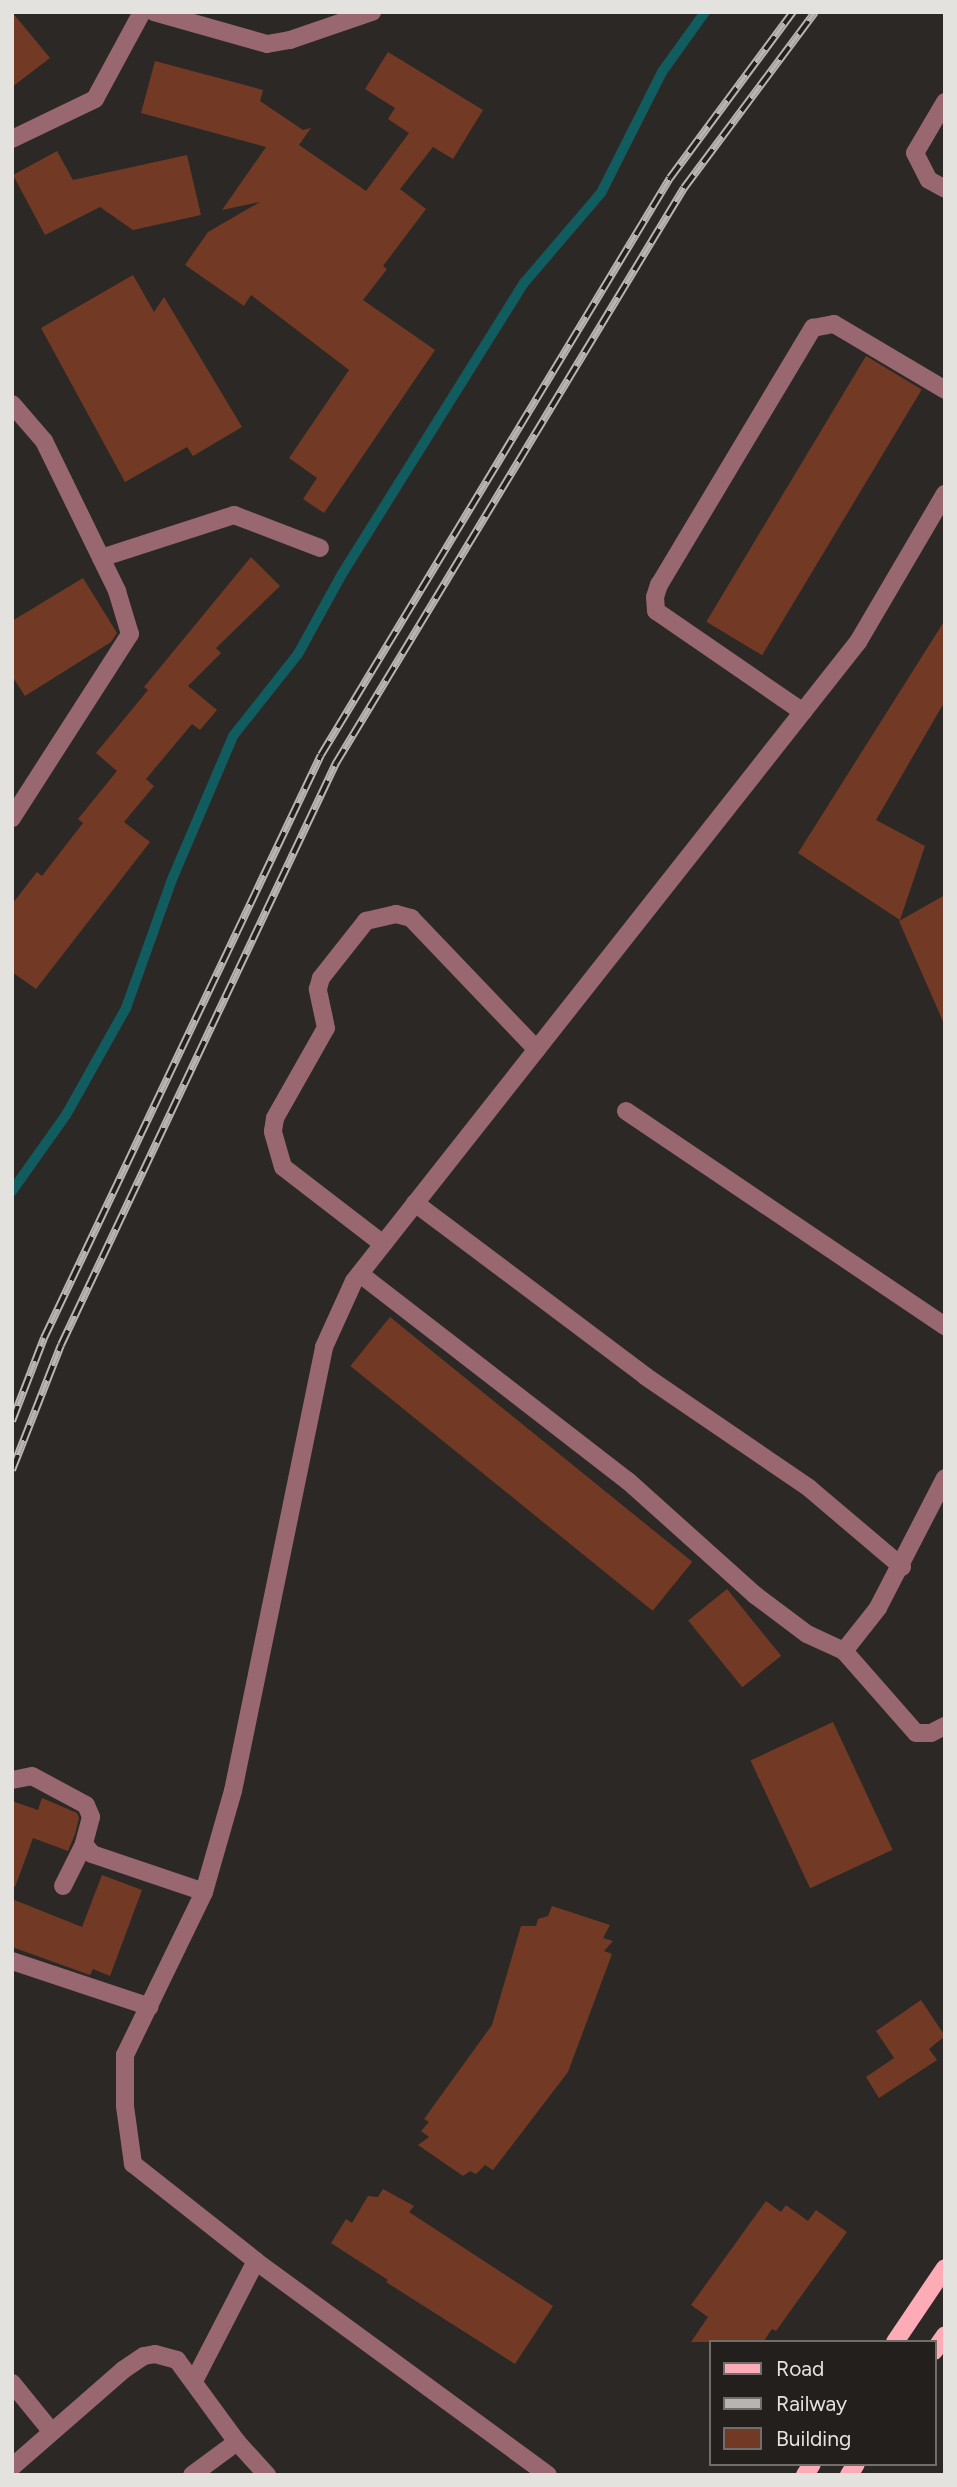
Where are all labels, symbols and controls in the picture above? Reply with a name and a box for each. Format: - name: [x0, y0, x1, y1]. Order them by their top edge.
- legend: [708, 2340, 936, 2466]
- text: Road: [776, 2356, 824, 2381]
- text: Railway: [776, 2391, 847, 2416]
- text: Building: [776, 2426, 851, 2451]

